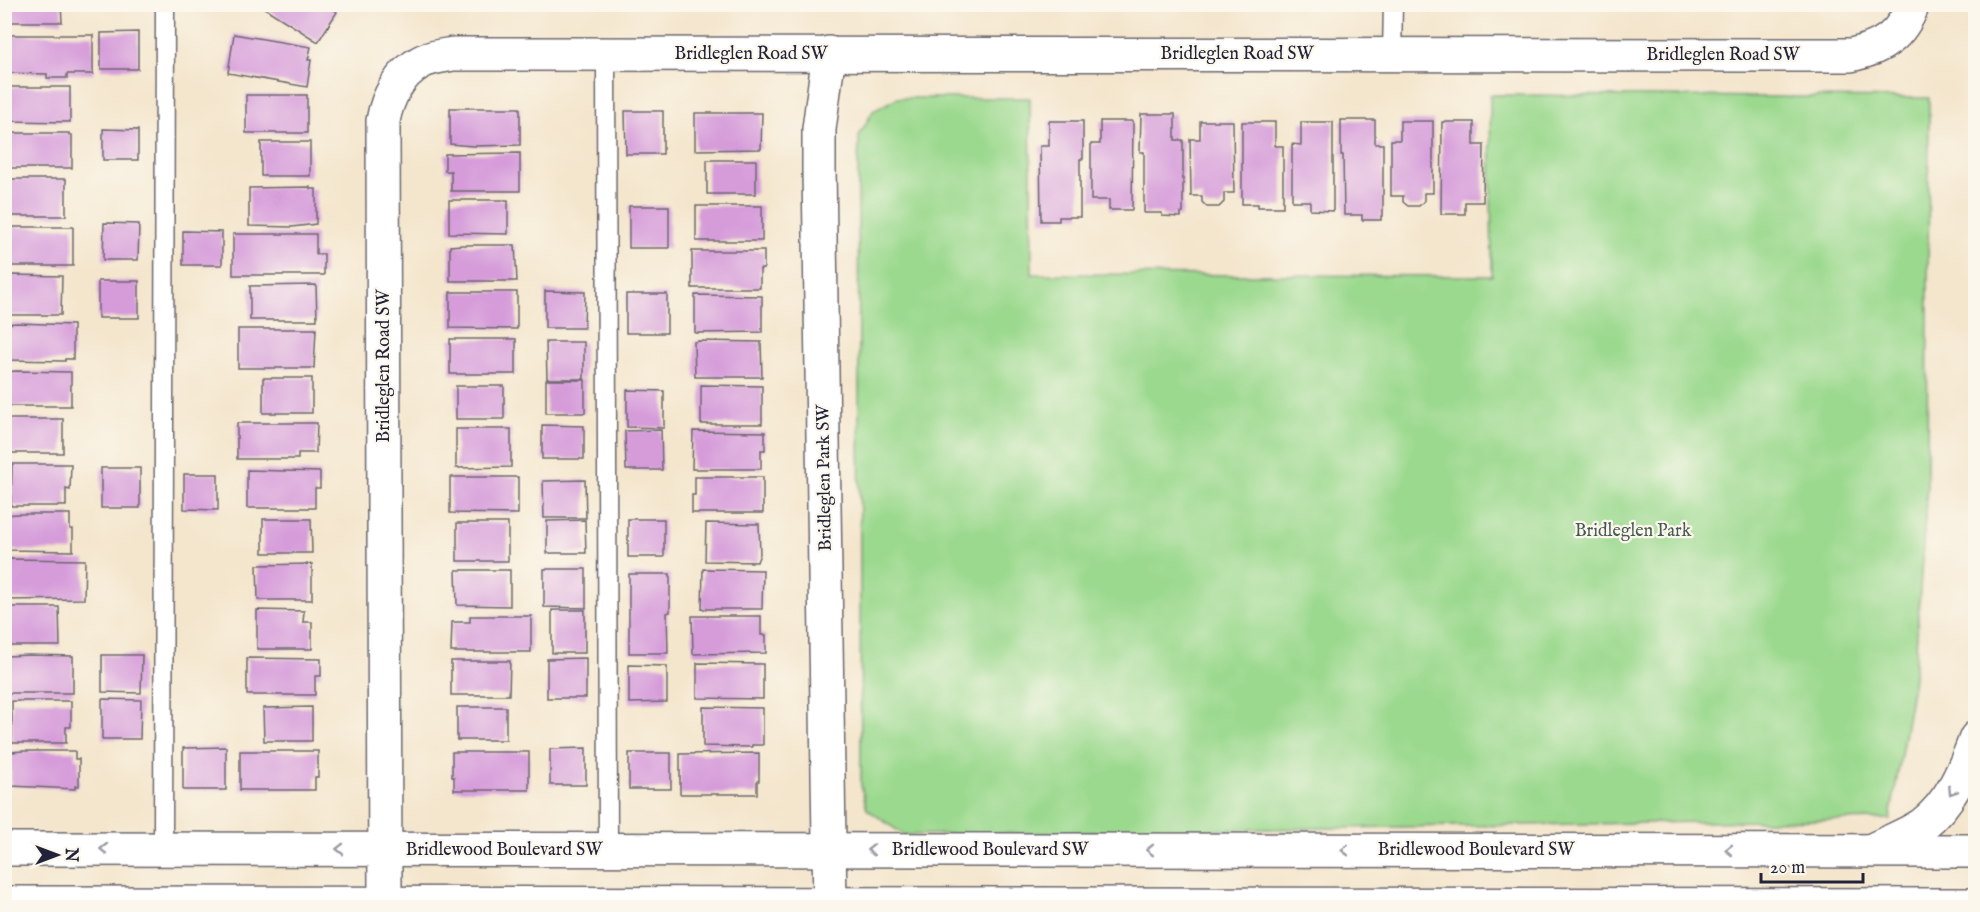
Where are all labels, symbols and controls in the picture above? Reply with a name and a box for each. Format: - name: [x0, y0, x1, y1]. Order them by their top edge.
- street label: Bridleglen Road SW: [674, 43, 829, 66]
- street label: Bridleglen Road SW: [1160, 43, 1315, 66]
- street label: Bridleglen Road SW: [1646, 44, 1801, 67]
- street label: Bridleglen Road SW: [373, 288, 396, 443]
- street label: Bridleglen Park SW: [812, 404, 838, 552]
- park label: Bridleglen Park: [1575, 520, 1692, 543]
- one-way arrow: [1948, 784, 1959, 795]
- north arrow: [27, 825, 87, 885]
- street label: Bridlewood Boulevard SW: [406, 839, 603, 862]
- street label: Bridlewood Boulevard SW: [892, 839, 1089, 862]
- street label: Bridlewood Boulevard SW: [1378, 839, 1575, 862]
- one-way arrow: [100, 843, 109, 855]
- one-way arrow: [335, 843, 344, 855]
- one-way arrow: [867, 844, 876, 856]
- one-way arrow: [1146, 844, 1155, 856]
- one-way arrow: [1341, 844, 1350, 856]
- one-way arrow: [1725, 844, 1734, 856]
- scale bar: [1761, 846, 1863, 884]
- text: N: [60, 847, 80, 862]
- text: 20 m: [1770, 857, 1805, 880]

